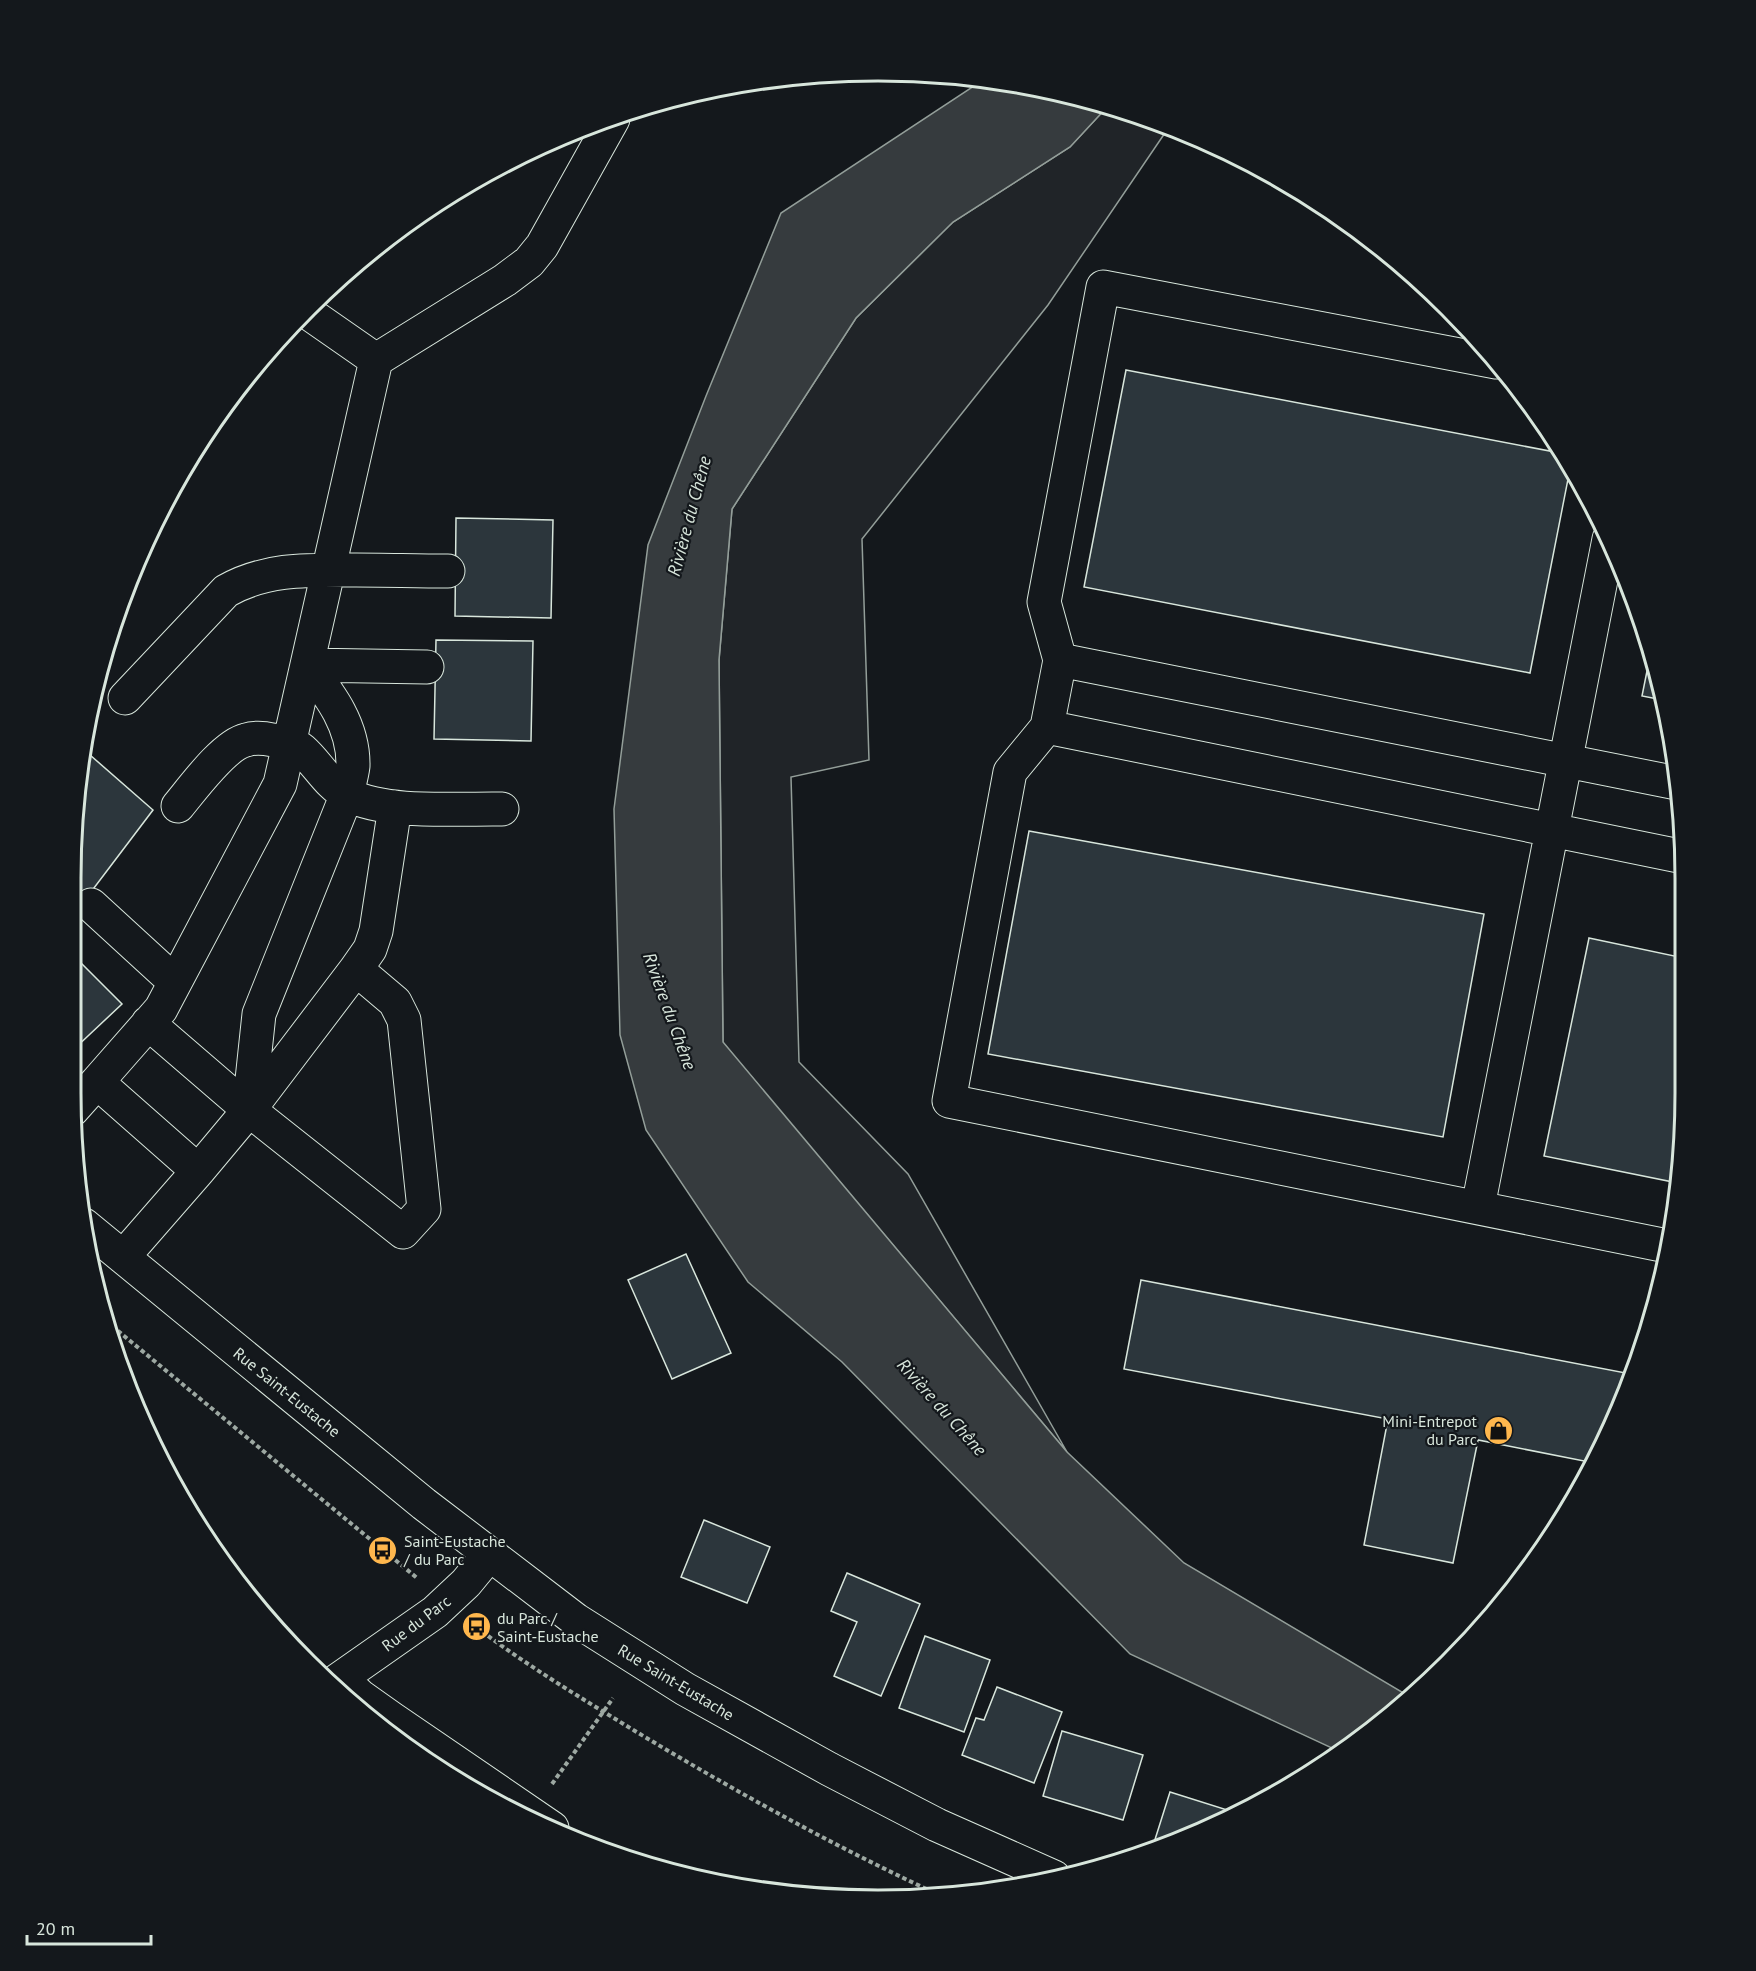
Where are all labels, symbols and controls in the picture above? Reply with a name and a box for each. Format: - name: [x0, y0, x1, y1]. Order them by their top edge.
- water label: Rivière du Chêne: [662, 453, 716, 578]
- water label: Rivière du Chêne: [638, 949, 702, 1073]
- street label: Rue Saint-Eustache: [229, 1343, 345, 1441]
- water label: Rivière du Chêne: [892, 1354, 992, 1461]
- place label: Mini-Entrepot du Parc: [1382, 1411, 1478, 1449]
- shop icon: Mini-Entrepot du Parc: [1482, 1414, 1514, 1446]
- place label: Saint-Eustache / du Parc: [403, 1531, 506, 1569]
- bus stop icon: Saint-Eustache / du Parc: [367, 1534, 399, 1566]
- street label: Rue du Parc: [378, 1591, 454, 1655]
- place label: du Parc / Saint-Eustache: [497, 1608, 599, 1646]
- bus stop icon: du Parc / Saint-Eustache: [460, 1611, 492, 1643]
- street label: Rue Saint-Eustache: [614, 1639, 738, 1725]
- scale bar: [27, 1908, 152, 1946]
- text: 20 m: [36, 1917, 75, 1940]

